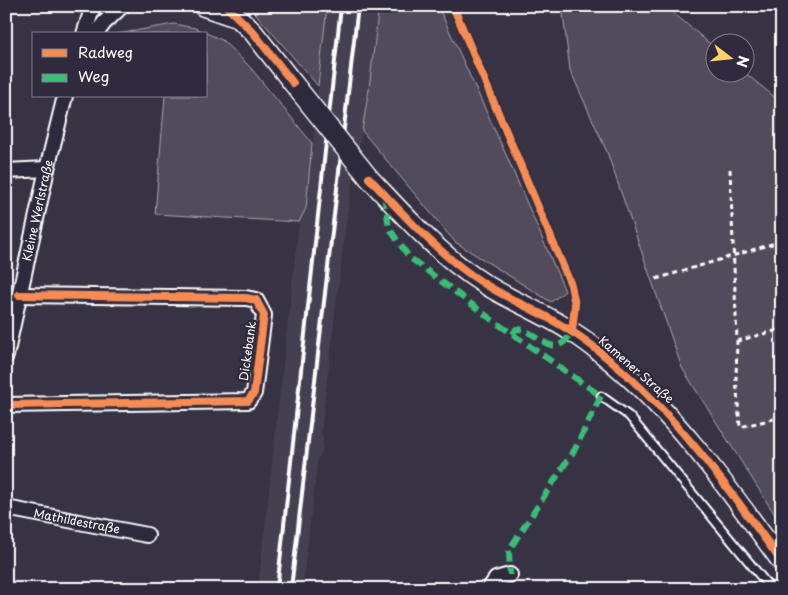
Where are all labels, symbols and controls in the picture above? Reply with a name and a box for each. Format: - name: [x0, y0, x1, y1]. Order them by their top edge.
- legend: [32, 32, 208, 98]
- north arrow: [706, 32, 756, 82]
- text: Radweg: [78, 40, 133, 63]
- text: N: [731, 53, 755, 70]
- text: Weg: [78, 64, 109, 87]
- street label: Kleine Werlstraße: [17, 158, 57, 263]
- street label: Dickebank: [234, 320, 260, 382]
- street label: Kamener Straße: [595, 332, 678, 407]
- street label: Mathildestraße: [32, 503, 122, 538]

